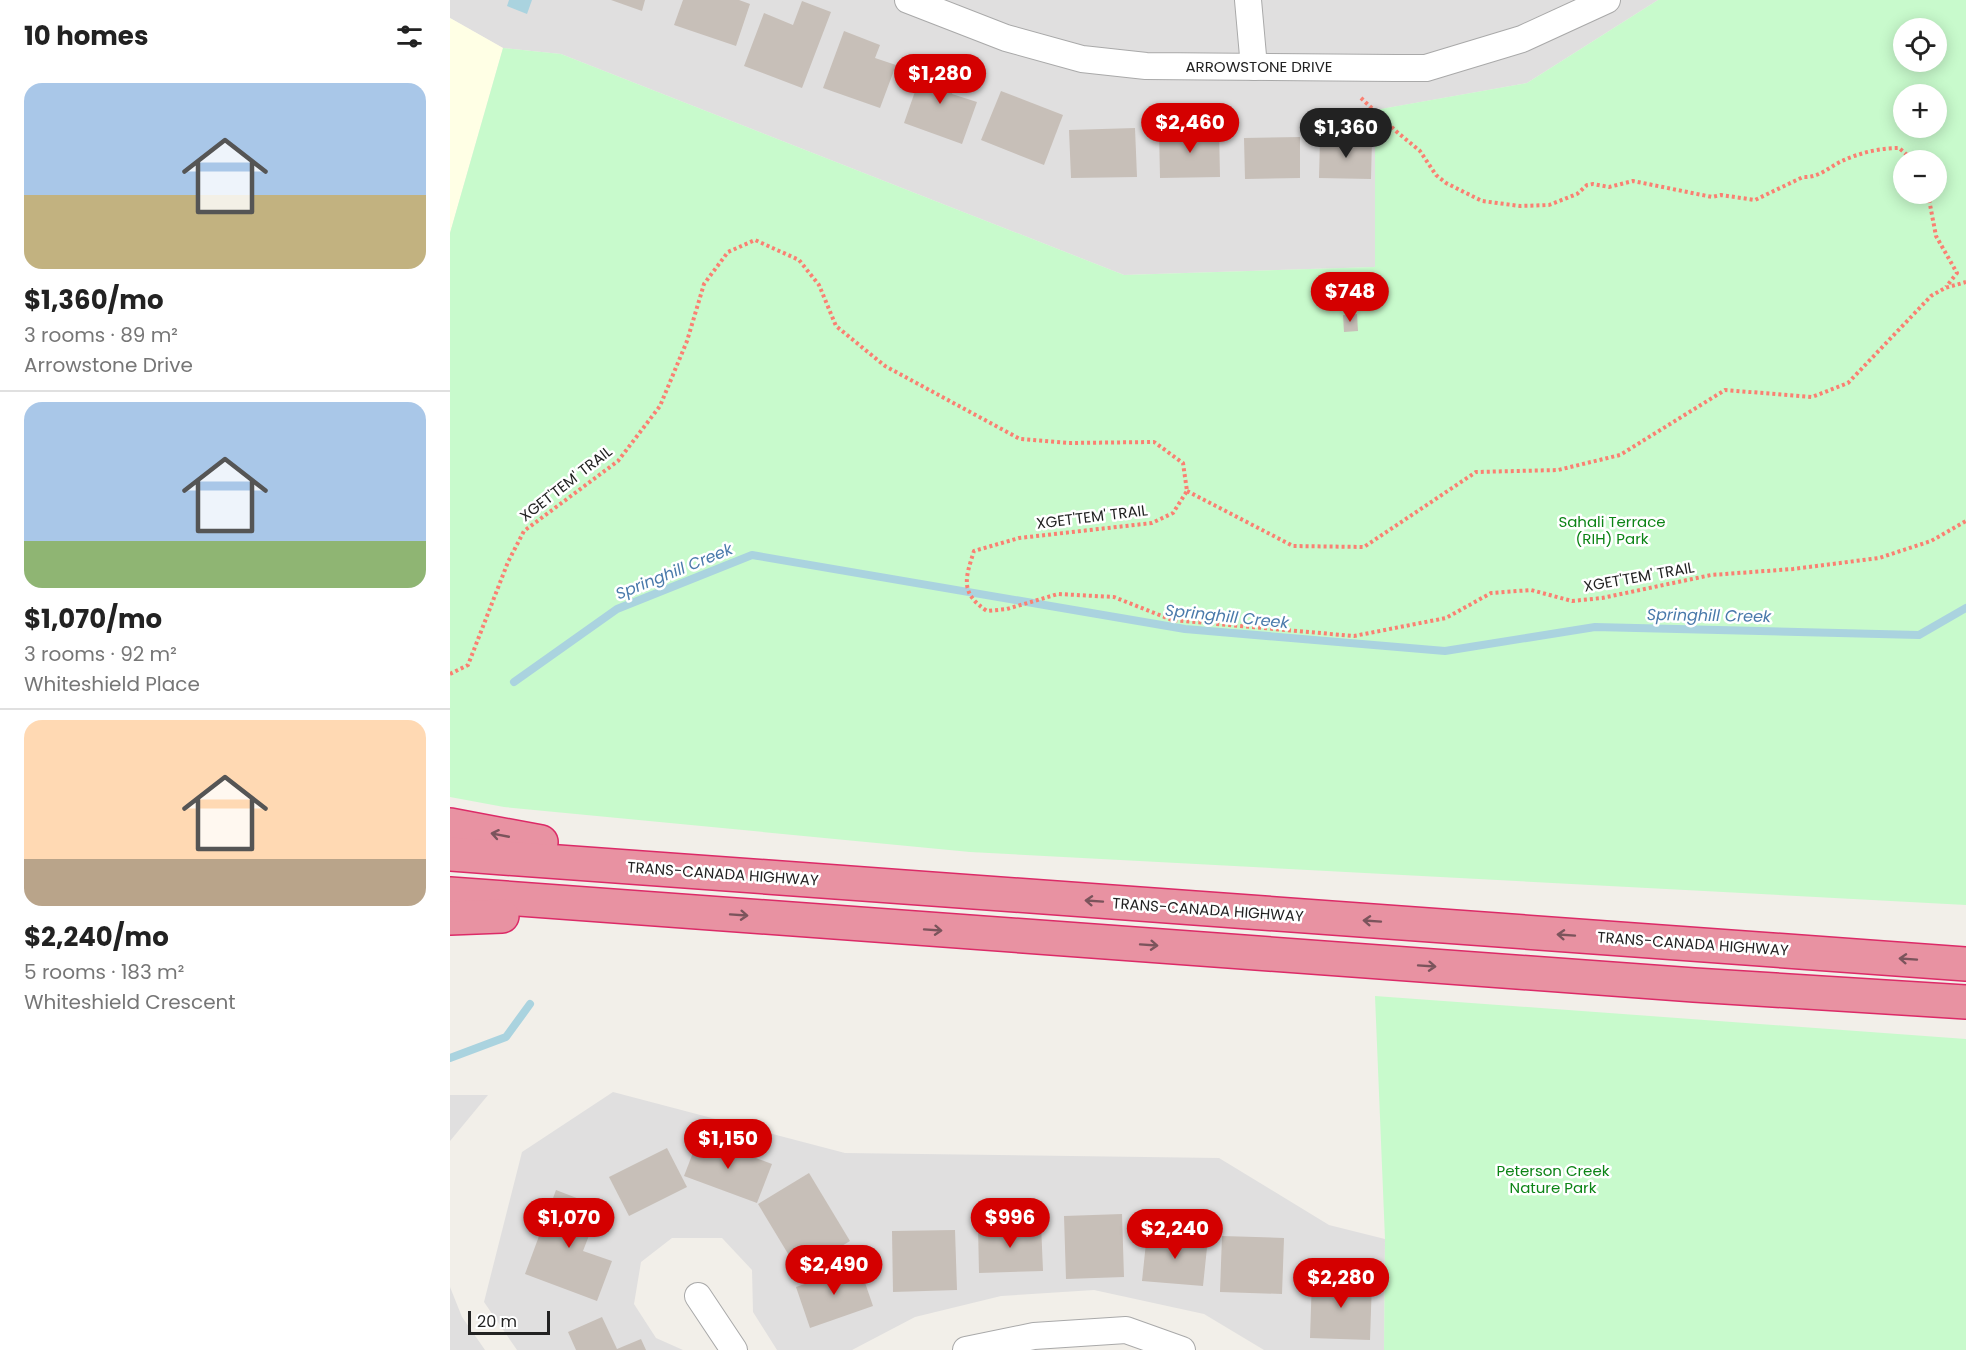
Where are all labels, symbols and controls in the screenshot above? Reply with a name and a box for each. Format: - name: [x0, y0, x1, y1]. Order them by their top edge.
- text: 10 homes: [24, 18, 148, 54]
- map controls: [1893, 18, 1947, 204]
- button: locate: [1893, 18, 1947, 72]
- icon: filters: [393, 20, 426, 53]
- pin: $1,280: [891, 54, 989, 105]
- street label: ARROWSTONE DRIVE: [1186, 56, 1333, 77]
- text: $1,280: [908, 59, 972, 87]
- button: +: [1893, 84, 1947, 138]
- pin: $2,460: [1141, 103, 1239, 154]
- text: $2,460: [1155, 108, 1225, 136]
- pin: $1,360: [1297, 108, 1395, 159]
- text: $1,360: [1314, 113, 1378, 141]
- icon: home: [171, 122, 279, 230]
- button: −: [1893, 150, 1947, 204]
- pin: $748: [1314, 272, 1386, 323]
- text: $748: [1325, 277, 1375, 305]
- text: $1,360/mo: [24, 282, 163, 318]
- text: 3 rooms · 89 m²: [24, 321, 178, 349]
- text: Arrowstone Drive: [24, 351, 193, 379]
- icon: home: [171, 441, 279, 549]
- street label: XGET'TEM' TRAIL: [515, 441, 617, 526]
- street label: XGET'TEM' TRAIL: [1035, 499, 1149, 534]
- park label: Sahali Terrace (RIH) Park: [1558, 511, 1666, 549]
- water label: Springhill Creek: [612, 537, 737, 605]
- street label: XGET'TEM' TRAIL: [1582, 556, 1696, 597]
- water label: Springhill Creek: [1164, 599, 1291, 635]
- text: $1,070/mo: [24, 601, 162, 637]
- water label: Springhill Creek: [1647, 603, 1772, 628]
- text: 3 rooms · 92 m²: [24, 640, 177, 668]
- text: Whiteshield Place: [24, 670, 200, 698]
- icon: home: [171, 759, 279, 867]
- one-way arrow: [490, 829, 510, 840]
- street label: TRANS-CANADA HIGHWAY: [627, 856, 820, 891]
- street label: TRANS-CANADA HIGHWAY: [1112, 892, 1305, 927]
- one-way arrow: [1084, 895, 1104, 906]
- one-way arrow: [728, 910, 748, 921]
- one-way arrow: [1363, 916, 1382, 927]
- text: $2,240/mo: [24, 919, 169, 955]
- one-way arrow: [923, 924, 943, 935]
- street label: TRANS-CANADA HIGHWAY: [1597, 926, 1790, 961]
- one-way arrow: [1557, 930, 1577, 941]
- one-way arrow: [1138, 940, 1158, 951]
- one-way arrow: [1898, 954, 1918, 965]
- text: 5 rooms · 183 m²: [24, 958, 184, 986]
- one-way arrow: [1416, 961, 1436, 972]
- text: Whiteshield Crescent: [24, 988, 236, 1016]
- pin: $1,150: [679, 1119, 777, 1170]
- text: $1,150: [698, 1124, 758, 1152]
- park label: Peterson Creek Nature Park: [1497, 1160, 1610, 1198]
- pin: $1,070: [520, 1198, 618, 1249]
- pin: $996: [974, 1198, 1046, 1249]
- text: $1,070: [537, 1203, 601, 1231]
- text: $996: [985, 1203, 1035, 1231]
- pin: $2,240: [1126, 1209, 1224, 1260]
- text: $2,240: [1141, 1214, 1209, 1242]
- pin: $2,490: [785, 1245, 883, 1296]
- text: $2,490: [799, 1250, 869, 1278]
- pin: $2,280: [1292, 1258, 1390, 1309]
- text: $2,280: [1307, 1263, 1375, 1291]
- scale bar: [468, 1308, 550, 1336]
- text: 20 m: [477, 1310, 517, 1333]

